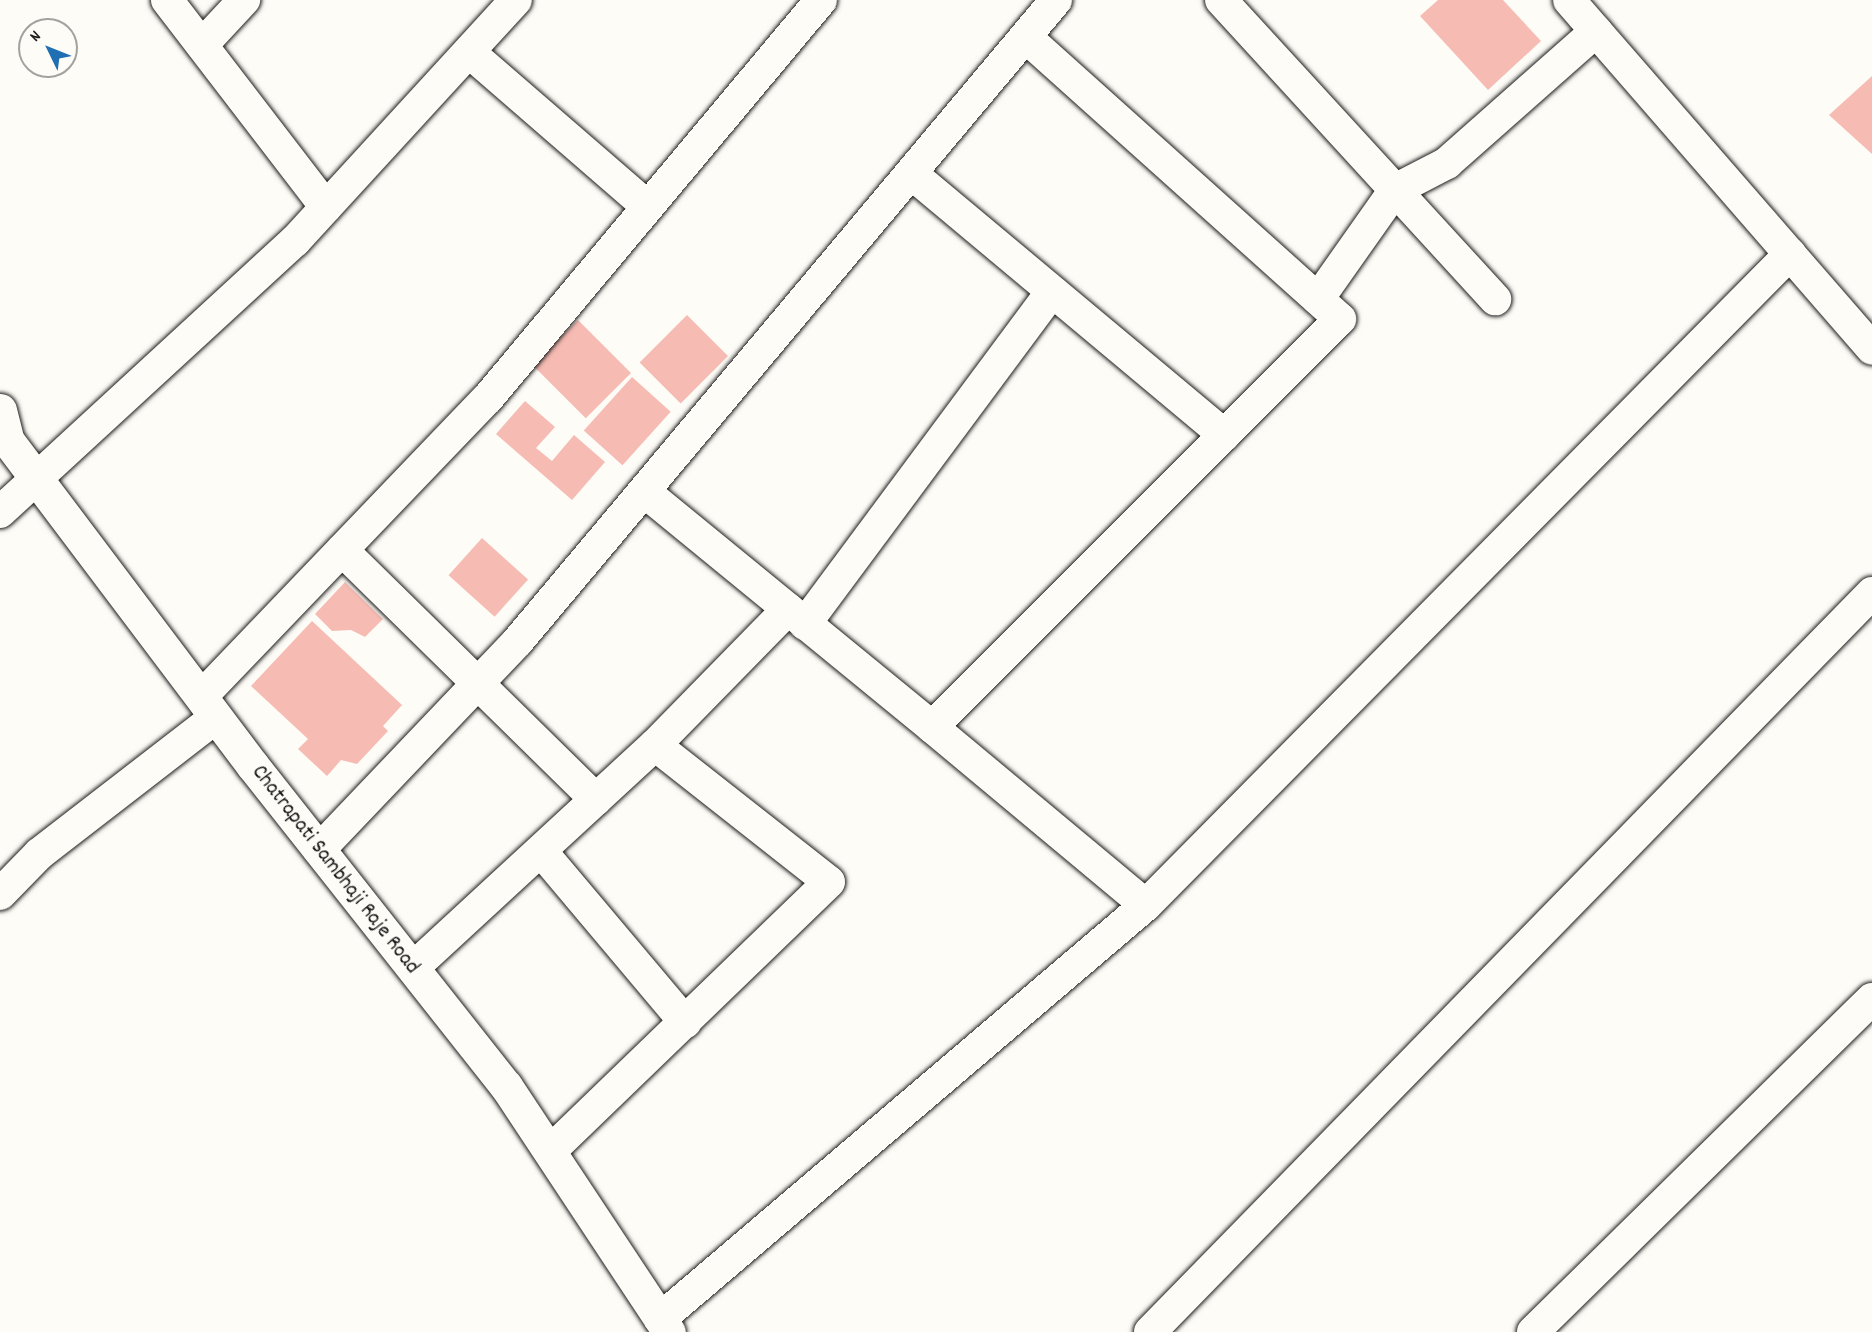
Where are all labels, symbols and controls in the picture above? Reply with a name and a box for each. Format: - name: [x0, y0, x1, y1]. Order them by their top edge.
- north arrow: [18, 18, 78, 78]
- text: N: [25, 26, 47, 47]
- street label: Chatrapati Sambhaji Raje Road: [245, 760, 425, 980]

